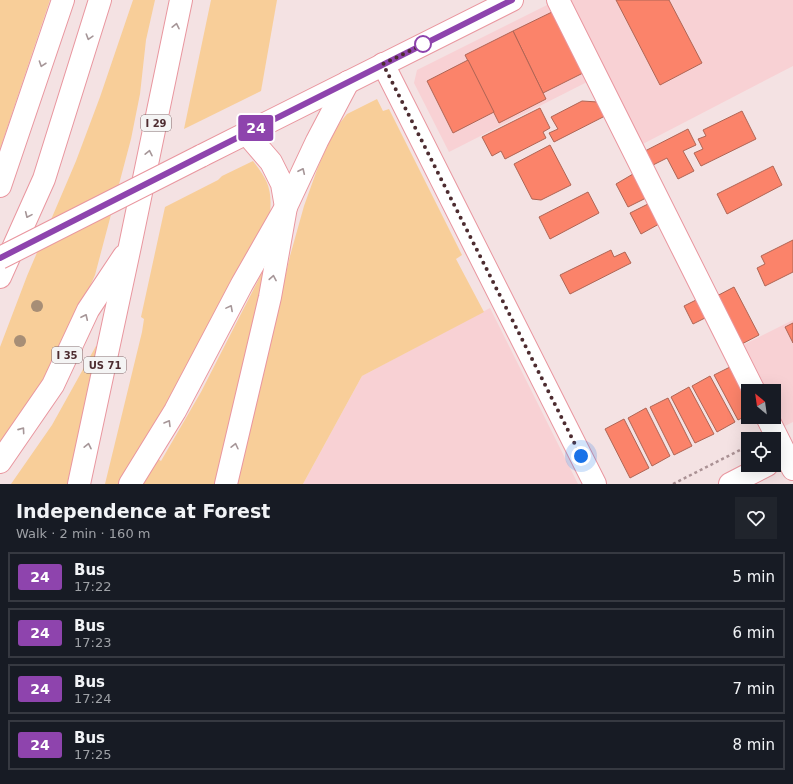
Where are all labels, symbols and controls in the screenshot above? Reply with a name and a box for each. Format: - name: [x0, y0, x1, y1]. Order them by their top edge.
- one-way arrow: [171, 23, 179, 29]
- one-way arrow: [85, 34, 94, 41]
- unlabelled marker: [414, 35, 432, 53]
- one-way arrow: [38, 60, 46, 67]
- road number: I 29: [141, 115, 171, 131]
- line badge: 24: [238, 115, 274, 141]
- text: 24: [246, 120, 266, 136]
- one-way arrow: [145, 150, 153, 157]
- one-way arrow: [297, 168, 305, 176]
- one-way arrow: [25, 211, 33, 218]
- one-way arrow: [268, 275, 277, 281]
- one-way arrow: [225, 305, 232, 312]
- one-way arrow: [80, 314, 88, 321]
- road number: I 35: [52, 347, 82, 363]
- road number: US 71: [84, 357, 126, 373]
- north arrow: [741, 384, 781, 424]
- map controls: [741, 384, 781, 472]
- one-way arrow: [164, 420, 171, 427]
- one-way arrow: [17, 427, 25, 434]
- button: locate: [741, 432, 781, 472]
- one-way arrow: [83, 443, 91, 449]
- one-way arrow: [230, 443, 239, 450]
- your location: [571, 446, 591, 466]
- button: heart: [735, 497, 777, 539]
- text: Independence at Forest: [16, 500, 270, 522]
- text: Walk · 2 min · 160 m: [16, 526, 150, 541]
- text: Bus: [74, 561, 105, 579]
- text: 5 min: [732, 568, 775, 586]
- text: 24: [30, 569, 50, 585]
- text: 17:22: [74, 579, 111, 594]
- text: Bus: [74, 617, 105, 635]
- text: 6 min: [732, 624, 775, 642]
- text: 24: [30, 625, 50, 641]
- text: 17:23: [74, 635, 111, 650]
- text: Bus: [74, 673, 105, 691]
- text: 7 min: [732, 680, 775, 698]
- text: 24: [30, 681, 50, 697]
- text: 17:24: [74, 691, 111, 706]
- text: Bus: [74, 729, 105, 747]
- text: 8 min: [732, 736, 775, 754]
- text: 24: [30, 737, 50, 753]
- text: 17:25: [74, 747, 111, 762]

